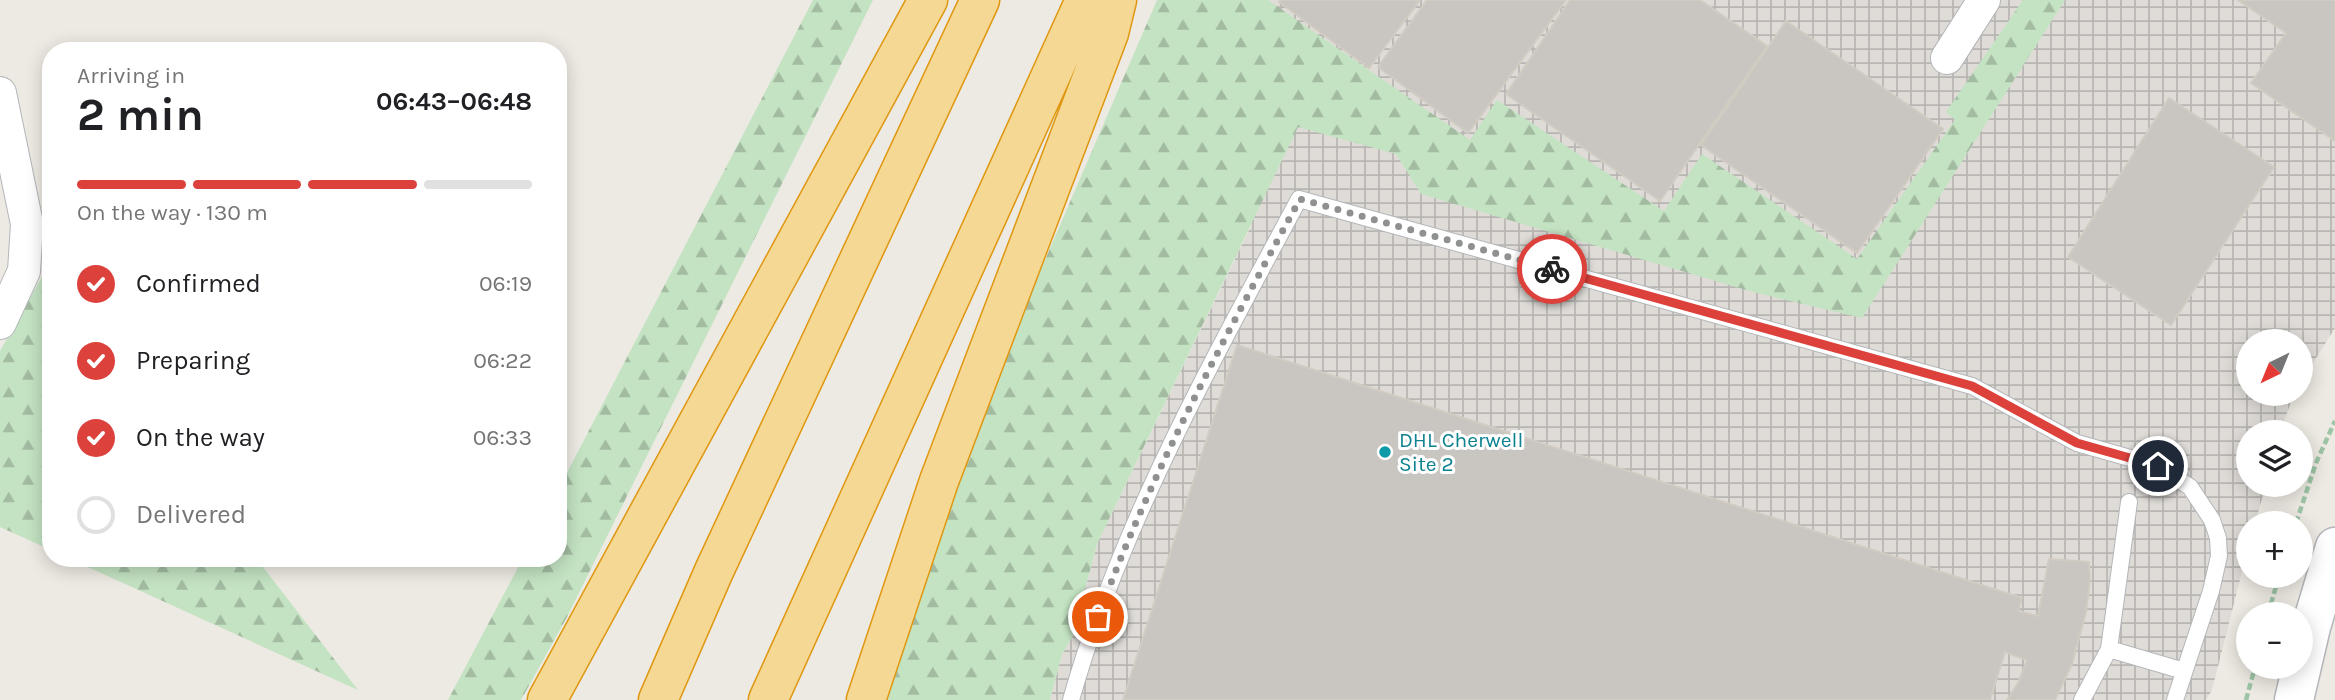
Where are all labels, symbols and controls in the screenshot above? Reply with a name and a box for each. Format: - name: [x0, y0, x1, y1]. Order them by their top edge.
- text: Arriving in: [77, 62, 185, 89]
- text: 06:43–06:48: [376, 86, 532, 117]
- text: 2 min: [77, 88, 204, 142]
- text: On the way · 130 m: [77, 199, 268, 226]
- courier: [1517, 234, 1587, 304]
- icon: bike: [1533, 250, 1571, 288]
- icon: check: [77, 265, 115, 303]
- text: Confirmed: [136, 268, 261, 299]
- text: 06:19: [479, 270, 532, 297]
- north arrow: [2236, 329, 2314, 406]
- map controls: [2236, 329, 2313, 679]
- icon: check: [77, 342, 115, 380]
- text: Preparing: [136, 345, 250, 376]
- text: 06:22: [473, 347, 532, 374]
- icon: check: [77, 419, 115, 457]
- button: layers: [2236, 420, 2313, 497]
- text: On the way: [136, 422, 265, 453]
- text: 06:33: [473, 424, 532, 451]
- place label: DHL Cherwell Site 2: [1399, 428, 1523, 476]
- pin: [2128, 436, 2188, 496]
- marker: DHL Cherwell Site 2: [1377, 444, 1393, 460]
- icon: home: [2139, 447, 2177, 485]
- text: Delivered: [136, 499, 246, 530]
- button: +: [2236, 511, 2313, 588]
- pin: [1068, 587, 1128, 647]
- icon: bag: [1079, 598, 1117, 636]
- button: −: [2236, 602, 2313, 679]

